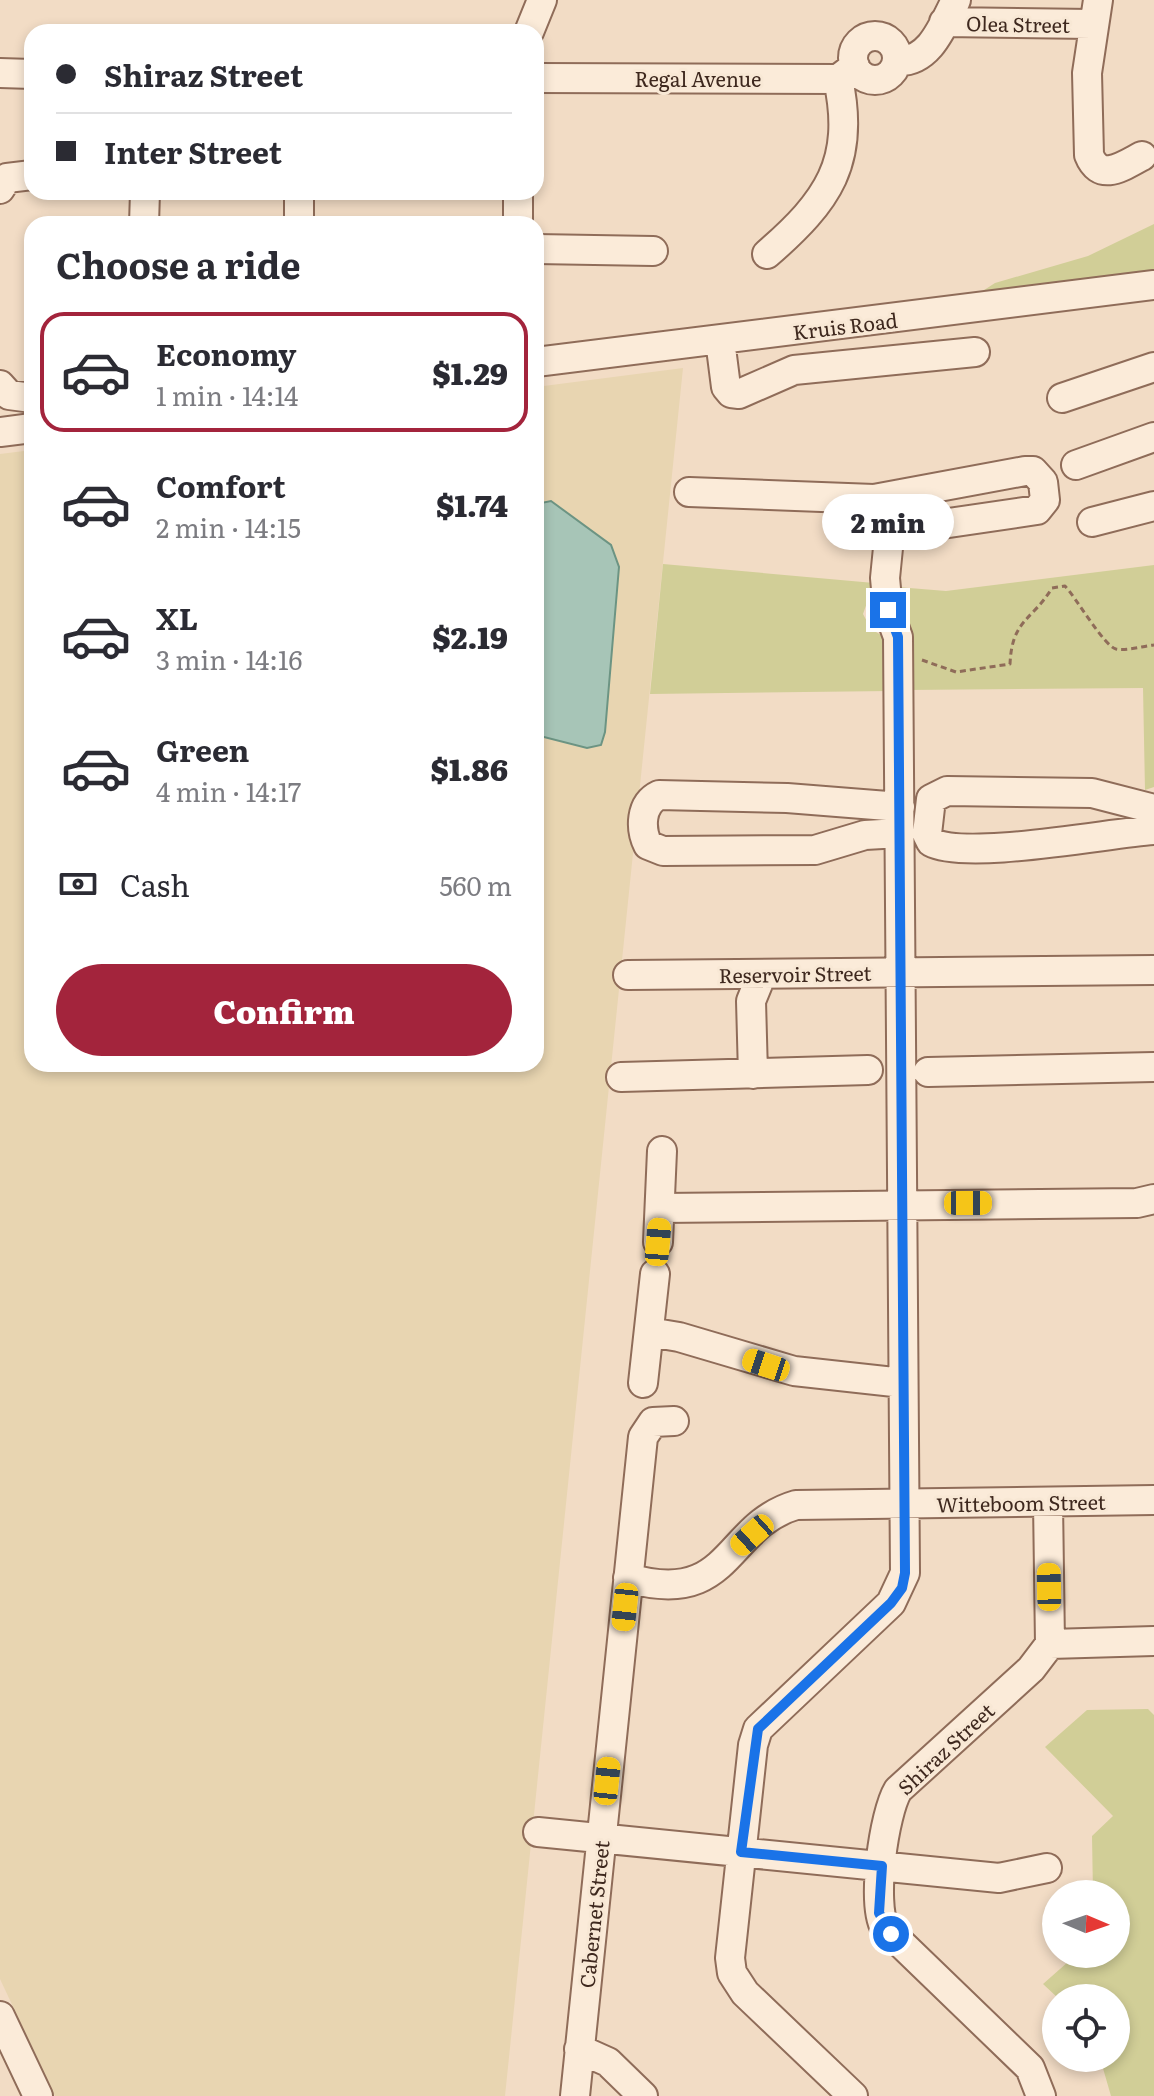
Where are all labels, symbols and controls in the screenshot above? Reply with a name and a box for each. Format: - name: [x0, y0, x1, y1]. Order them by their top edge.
- street label: Olea Street: [966, 7, 1070, 39]
- text: Shiraz Street: [104, 52, 303, 96]
- street label: Regal Avenue: [635, 63, 761, 93]
- text: Inter Street: [104, 129, 282, 173]
- text: Choose a ride: [56, 237, 301, 290]
- street label: Kruis Road: [791, 304, 899, 346]
- text: Economy: [156, 331, 296, 375]
- icon: car: [60, 336, 132, 408]
- text: $1.29: [432, 350, 508, 394]
- text: 1 min · 14:14: [156, 375, 298, 414]
- text: Comfort: [156, 463, 286, 507]
- icon: car: [60, 468, 132, 540]
- text: $1.74: [436, 482, 508, 526]
- callout: 2 min: [822, 494, 954, 550]
- text: 2 min: [851, 502, 925, 541]
- text: 2 min · 14:15: [156, 507, 301, 546]
- route end: [870, 592, 906, 628]
- text: XL: [156, 595, 198, 639]
- icon: car: [60, 600, 132, 672]
- text: $2.19: [432, 614, 508, 658]
- text: 3 min · 14:16: [156, 639, 303, 678]
- text: Green: [156, 727, 249, 771]
- icon: car: [60, 732, 132, 804]
- text: $1.86: [431, 746, 508, 790]
- text: 4 min · 14:17: [156, 771, 301, 810]
- icon: cash: [56, 862, 100, 906]
- text: Cash: [120, 862, 190, 906]
- text: 560 m: [439, 865, 512, 904]
- street label: Reservoir Street: [718, 957, 872, 989]
- button: Confirm: [56, 964, 512, 1056]
- car: [944, 1191, 992, 1215]
- car: [644, 1217, 672, 1267]
- car: [739, 1346, 793, 1384]
- street label: Witteboom Street: [936, 1486, 1106, 1518]
- car: [726, 1510, 778, 1560]
- car: [1037, 1563, 1061, 1611]
- car: [611, 1582, 639, 1632]
- street label: Shiraz Street: [890, 1695, 1000, 1801]
- car: [593, 1756, 621, 1806]
- street label: Cabernet Street: [570, 1839, 616, 1989]
- north arrow: [1042, 1880, 1130, 1968]
- map controls: [1042, 1880, 1130, 2072]
- route start: [873, 1916, 909, 1952]
- button: locate: [1042, 1984, 1130, 2072]

